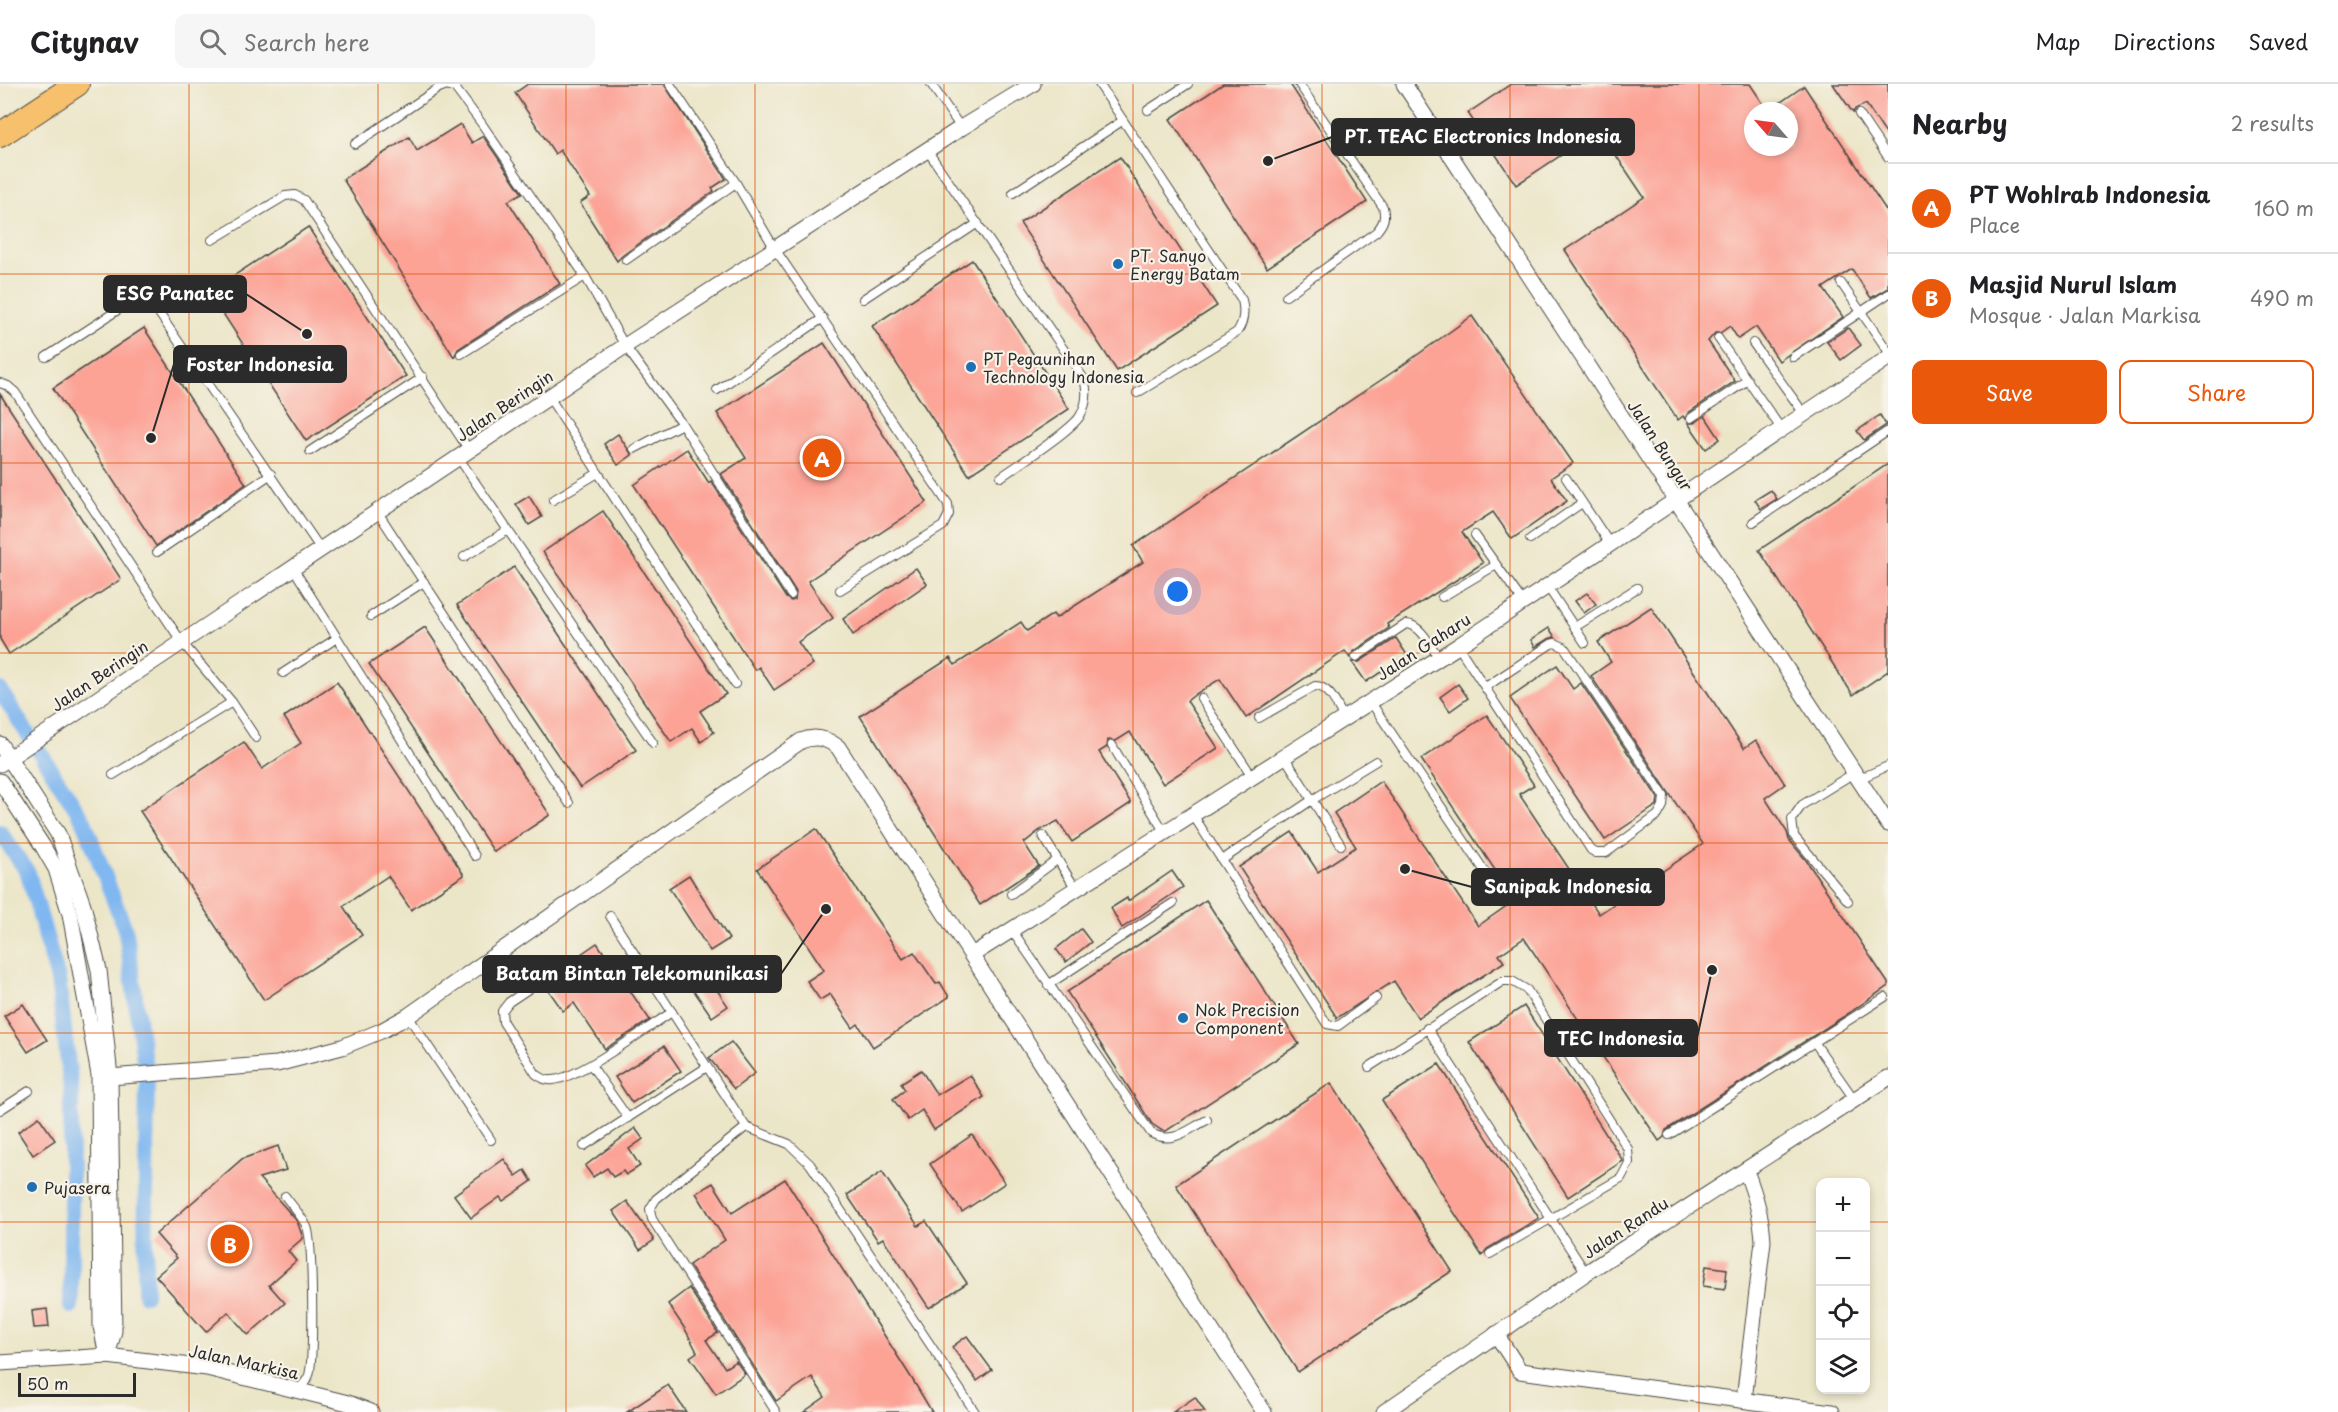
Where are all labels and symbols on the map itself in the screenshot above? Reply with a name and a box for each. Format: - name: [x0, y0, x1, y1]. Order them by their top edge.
- north arrow: [1744, 102, 1798, 156]
- callout: PT. TEAC Electronics Indonesia: [1332, 119, 1634, 155]
- text: PT. TEAC Electronics Indonesia: [1345, 122, 1622, 149]
- place label: PT. Sanyo Energy Batam: [1130, 243, 1240, 285]
- marker: PT. Sanyo Energy Batam: [1111, 257, 1125, 271]
- callout: ESG Panatec: [104, 276, 246, 312]
- text: ESG Panatec: [116, 279, 234, 306]
- callout: Foster Indonesia: [174, 346, 346, 382]
- place label: PT Pegaunihan Technology Indonesia: [983, 346, 1144, 388]
- text: Foster Indonesia: [186, 350, 334, 377]
- marker: PT Pegaunihan Technology Indonesia: [964, 360, 978, 374]
- street label: Jalan Beringin: [451, 364, 557, 446]
- street label: Jalan Bungur: [1623, 395, 1700, 496]
- pin: A: [802, 436, 842, 481]
- your location: [1163, 577, 1192, 606]
- street label: Jalan Gaharu: [1371, 607, 1475, 685]
- street label: Jalan Beringin: [46, 634, 152, 716]
- callout: Sanipak Indonesia: [1472, 869, 1664, 905]
- text: Sanipak Indonesia: [1484, 872, 1653, 899]
- callout: Batam Bintan Telekomunikasi: [483, 956, 781, 992]
- text: Batam Bintan Telekomunikasi: [495, 959, 769, 986]
- place label: Nok Precision Component: [1195, 997, 1300, 1039]
- marker: Nok Precision Component: [1176, 1011, 1190, 1025]
- callout: TEC Indonesia: [1545, 1020, 1697, 1056]
- text: TEC Indonesia: [1557, 1024, 1685, 1051]
- place label: Pujasera: [44, 1175, 111, 1199]
- marker: Pujasera: [25, 1180, 39, 1194]
- street label: Jalan Randu: [1578, 1190, 1672, 1264]
- pin: B: [210, 1222, 250, 1266]
- street label: Jalan Markisa: [187, 1338, 301, 1384]
- scale bar: [18, 1370, 136, 1398]

